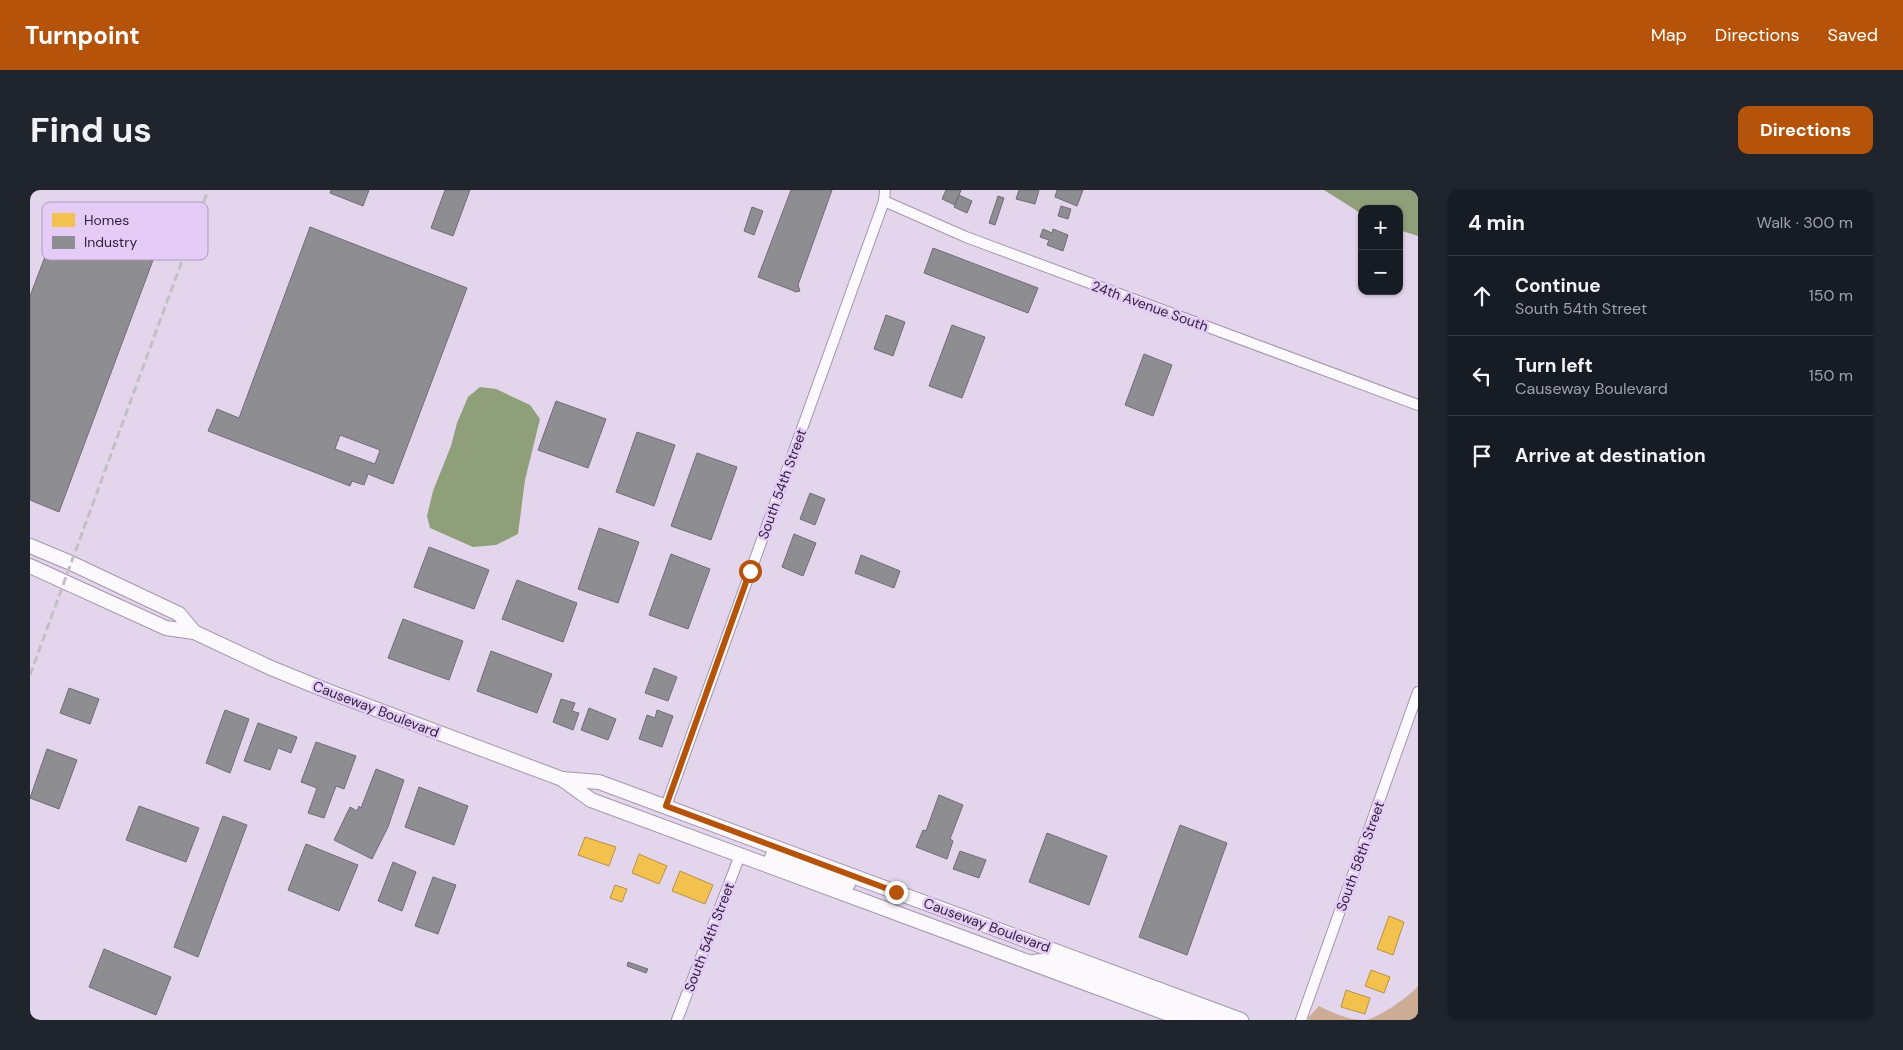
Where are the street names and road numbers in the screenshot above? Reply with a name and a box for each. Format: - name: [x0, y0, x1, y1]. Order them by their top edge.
- street label: 24th Avenue South: [1089, 277, 1211, 335]
- street label: South 54th Street: [754, 427, 810, 541]
- street label: Causeway Boulevard: [310, 677, 442, 741]
- street label: South 58th Street: [1332, 799, 1388, 913]
- street label: South 54th Street: [680, 880, 738, 994]
- street label: Causeway Boulevard: [921, 894, 1053, 956]

